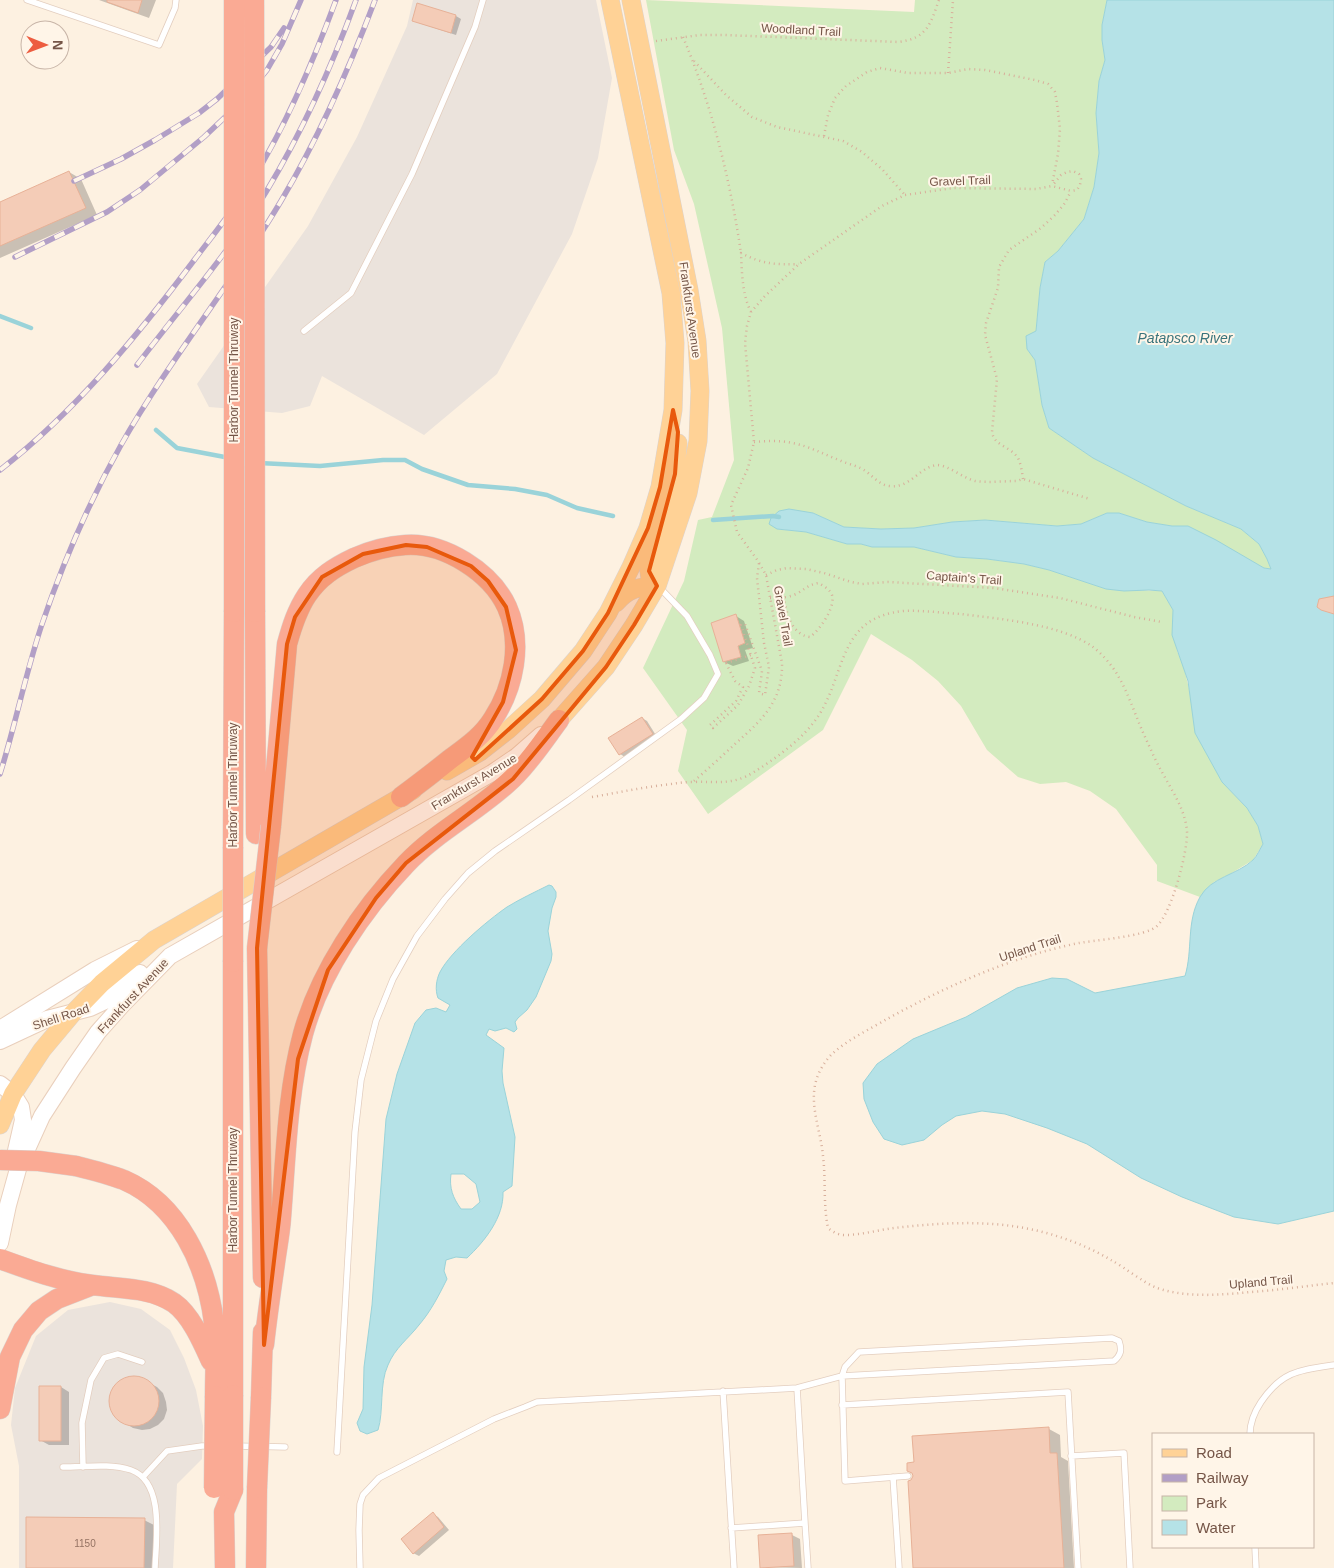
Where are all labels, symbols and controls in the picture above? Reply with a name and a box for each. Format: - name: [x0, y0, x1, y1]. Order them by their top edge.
- north arrow: [20, 20, 70, 70]
- street label: Woodland Trail: [761, 21, 841, 39]
- text: N: [50, 40, 66, 50]
- street label: Gravel Trail: [929, 173, 991, 189]
- street label: Frankfurst Avenue: [676, 261, 704, 359]
- street label: Harbor Tunnel Thruway: [227, 317, 241, 443]
- water label: Patapsco River: [1138, 330, 1234, 346]
- street label: Captain's Trail: [926, 568, 1002, 588]
- street label: Gravel Trail: [771, 585, 795, 647]
- street label: Harbor Tunnel Thruway: [226, 722, 240, 848]
- street label: Frankfurst Avenue: [429, 751, 520, 813]
- street label: Upland Trail: [997, 931, 1063, 965]
- street label: Frankfurst Avenue: [95, 955, 171, 1036]
- street label: Shell Road: [31, 1001, 91, 1033]
- street label: Harbor Tunnel Thruway: [226, 1127, 240, 1253]
- street label: Upland Trail: [1228, 1272, 1294, 1292]
- legend: [1152, 1433, 1314, 1548]
- text: Road: [1196, 1444, 1232, 1461]
- text: Railway: [1196, 1469, 1249, 1486]
- text: Park: [1196, 1494, 1227, 1511]
- text: Water: [1196, 1519, 1235, 1536]
- house number: 1150: [74, 1538, 96, 1549]

